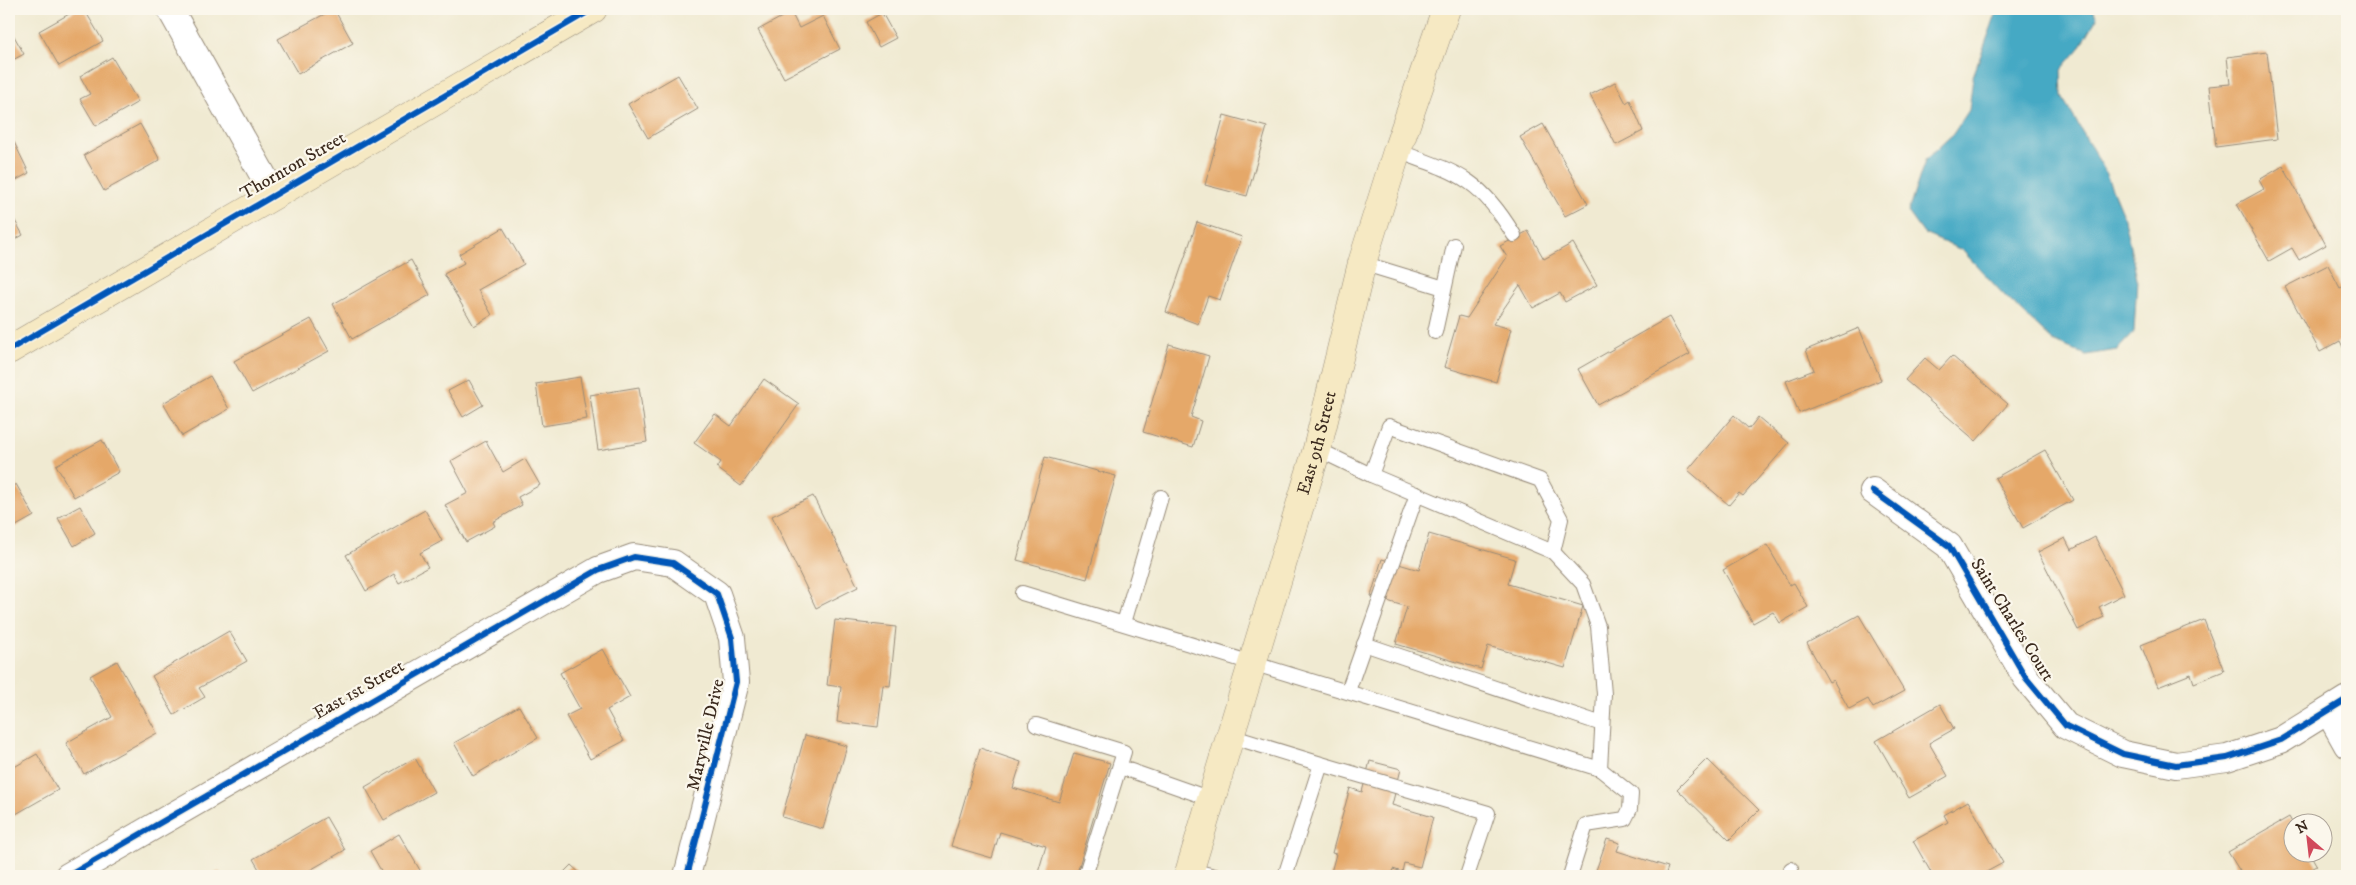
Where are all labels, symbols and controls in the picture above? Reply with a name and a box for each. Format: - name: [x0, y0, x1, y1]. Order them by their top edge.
- street label: Thornton Street: [236, 127, 350, 205]
- street label: East 9th Street: [1293, 389, 1342, 498]
- street label: Saint Charles Court: [1965, 554, 2059, 686]
- street label: East 1st Street: [310, 655, 408, 725]
- street label: Maryville Drive: [682, 677, 730, 793]
- north arrow: [2284, 812, 2334, 862]
- text: N: [2293, 817, 2312, 838]

